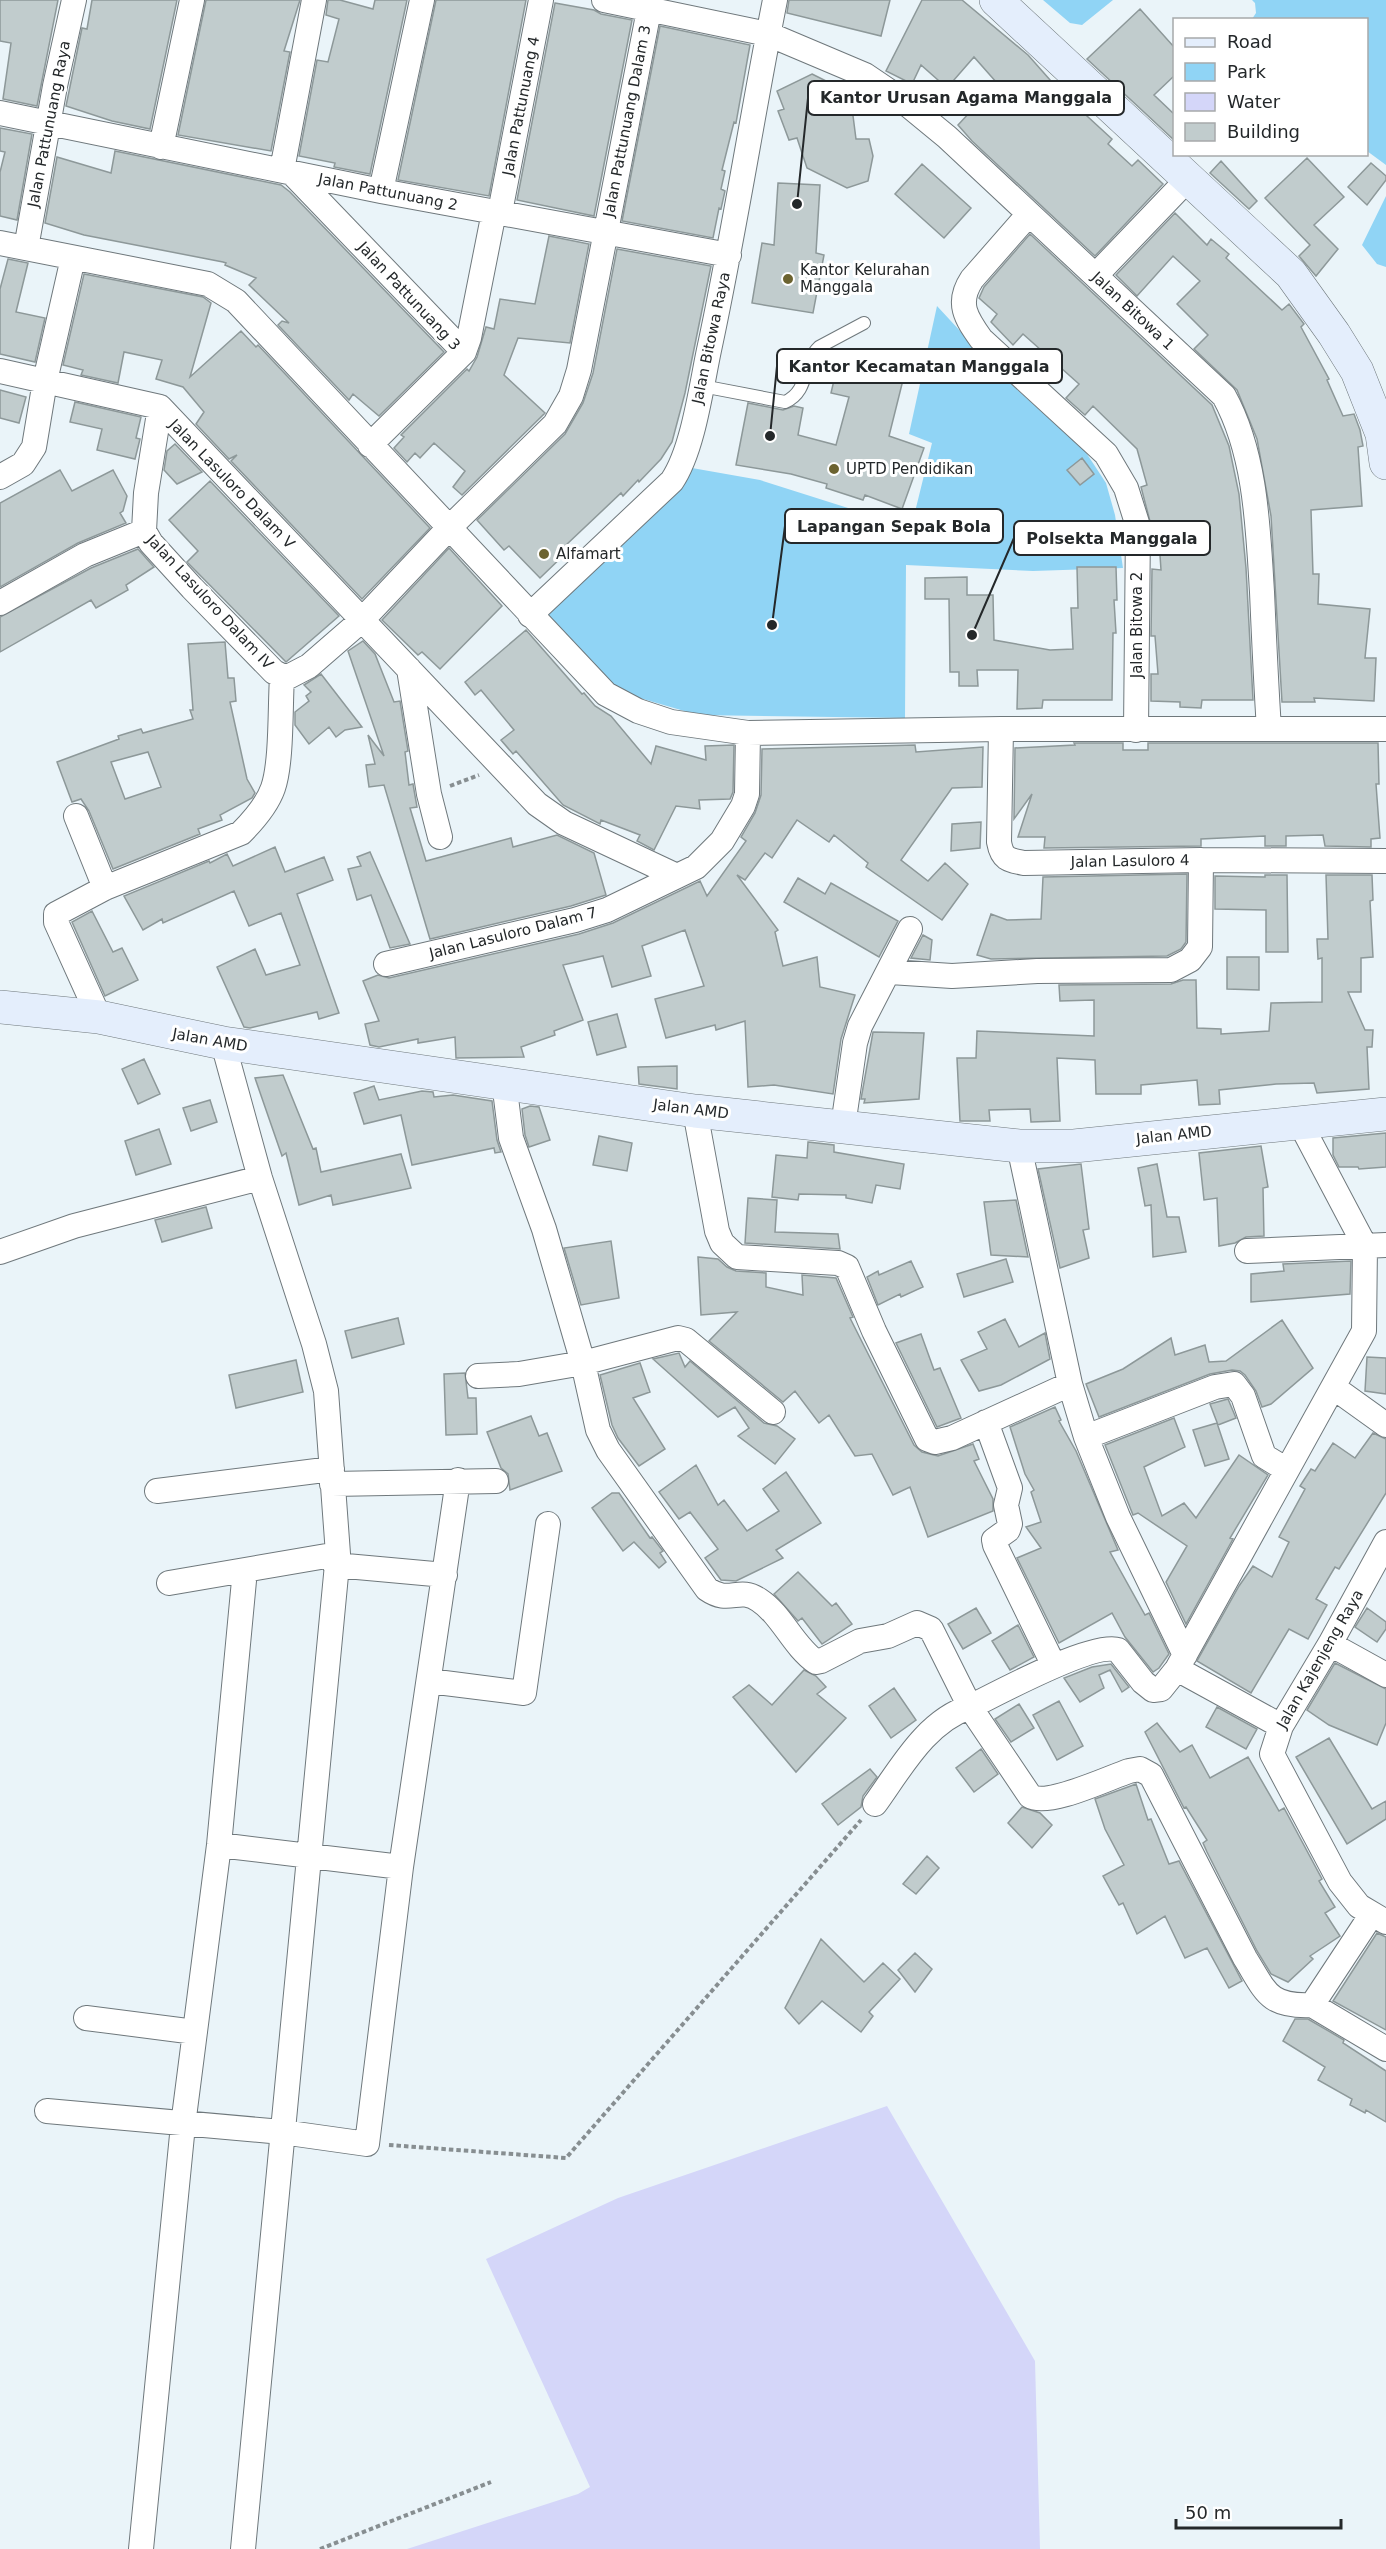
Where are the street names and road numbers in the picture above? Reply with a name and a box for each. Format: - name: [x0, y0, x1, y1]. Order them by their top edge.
- street label: Jalan Pattunuang Dalam 3: [599, 24, 654, 219]
- street label: Jalan Pattunuang 4: [498, 35, 543, 178]
- street label: Jalan Pattunuang Raya: [24, 39, 74, 210]
- street label: Jalan Pattunuang 2: [316, 169, 459, 214]
- street label: Jalan Pattunuang 3: [353, 237, 464, 354]
- street label: Jalan Bitowa 1: [1087, 267, 1178, 354]
- street label: Jalan Bitowa Raya: [688, 270, 734, 407]
- street label: Jalan Lasuloro Dalam V: [165, 415, 299, 553]
- street label: Jalan Lasuloro Dalam IV: [142, 530, 278, 674]
- street label: Jalan Bitowa 2: [1128, 572, 1146, 679]
- street label: Jalan Lasuloro 4: [1069, 851, 1190, 871]
- street label: Jalan Lasuloro Dalam 7: [426, 903, 599, 963]
- street label: Jalan AMD: [170, 1024, 249, 1055]
- street label: Jalan AMD: [651, 1095, 730, 1123]
- street label: Jalan AMD: [1134, 1122, 1213, 1148]
- street label: Jalan Kajenjeng Raya: [1272, 1586, 1367, 1733]

